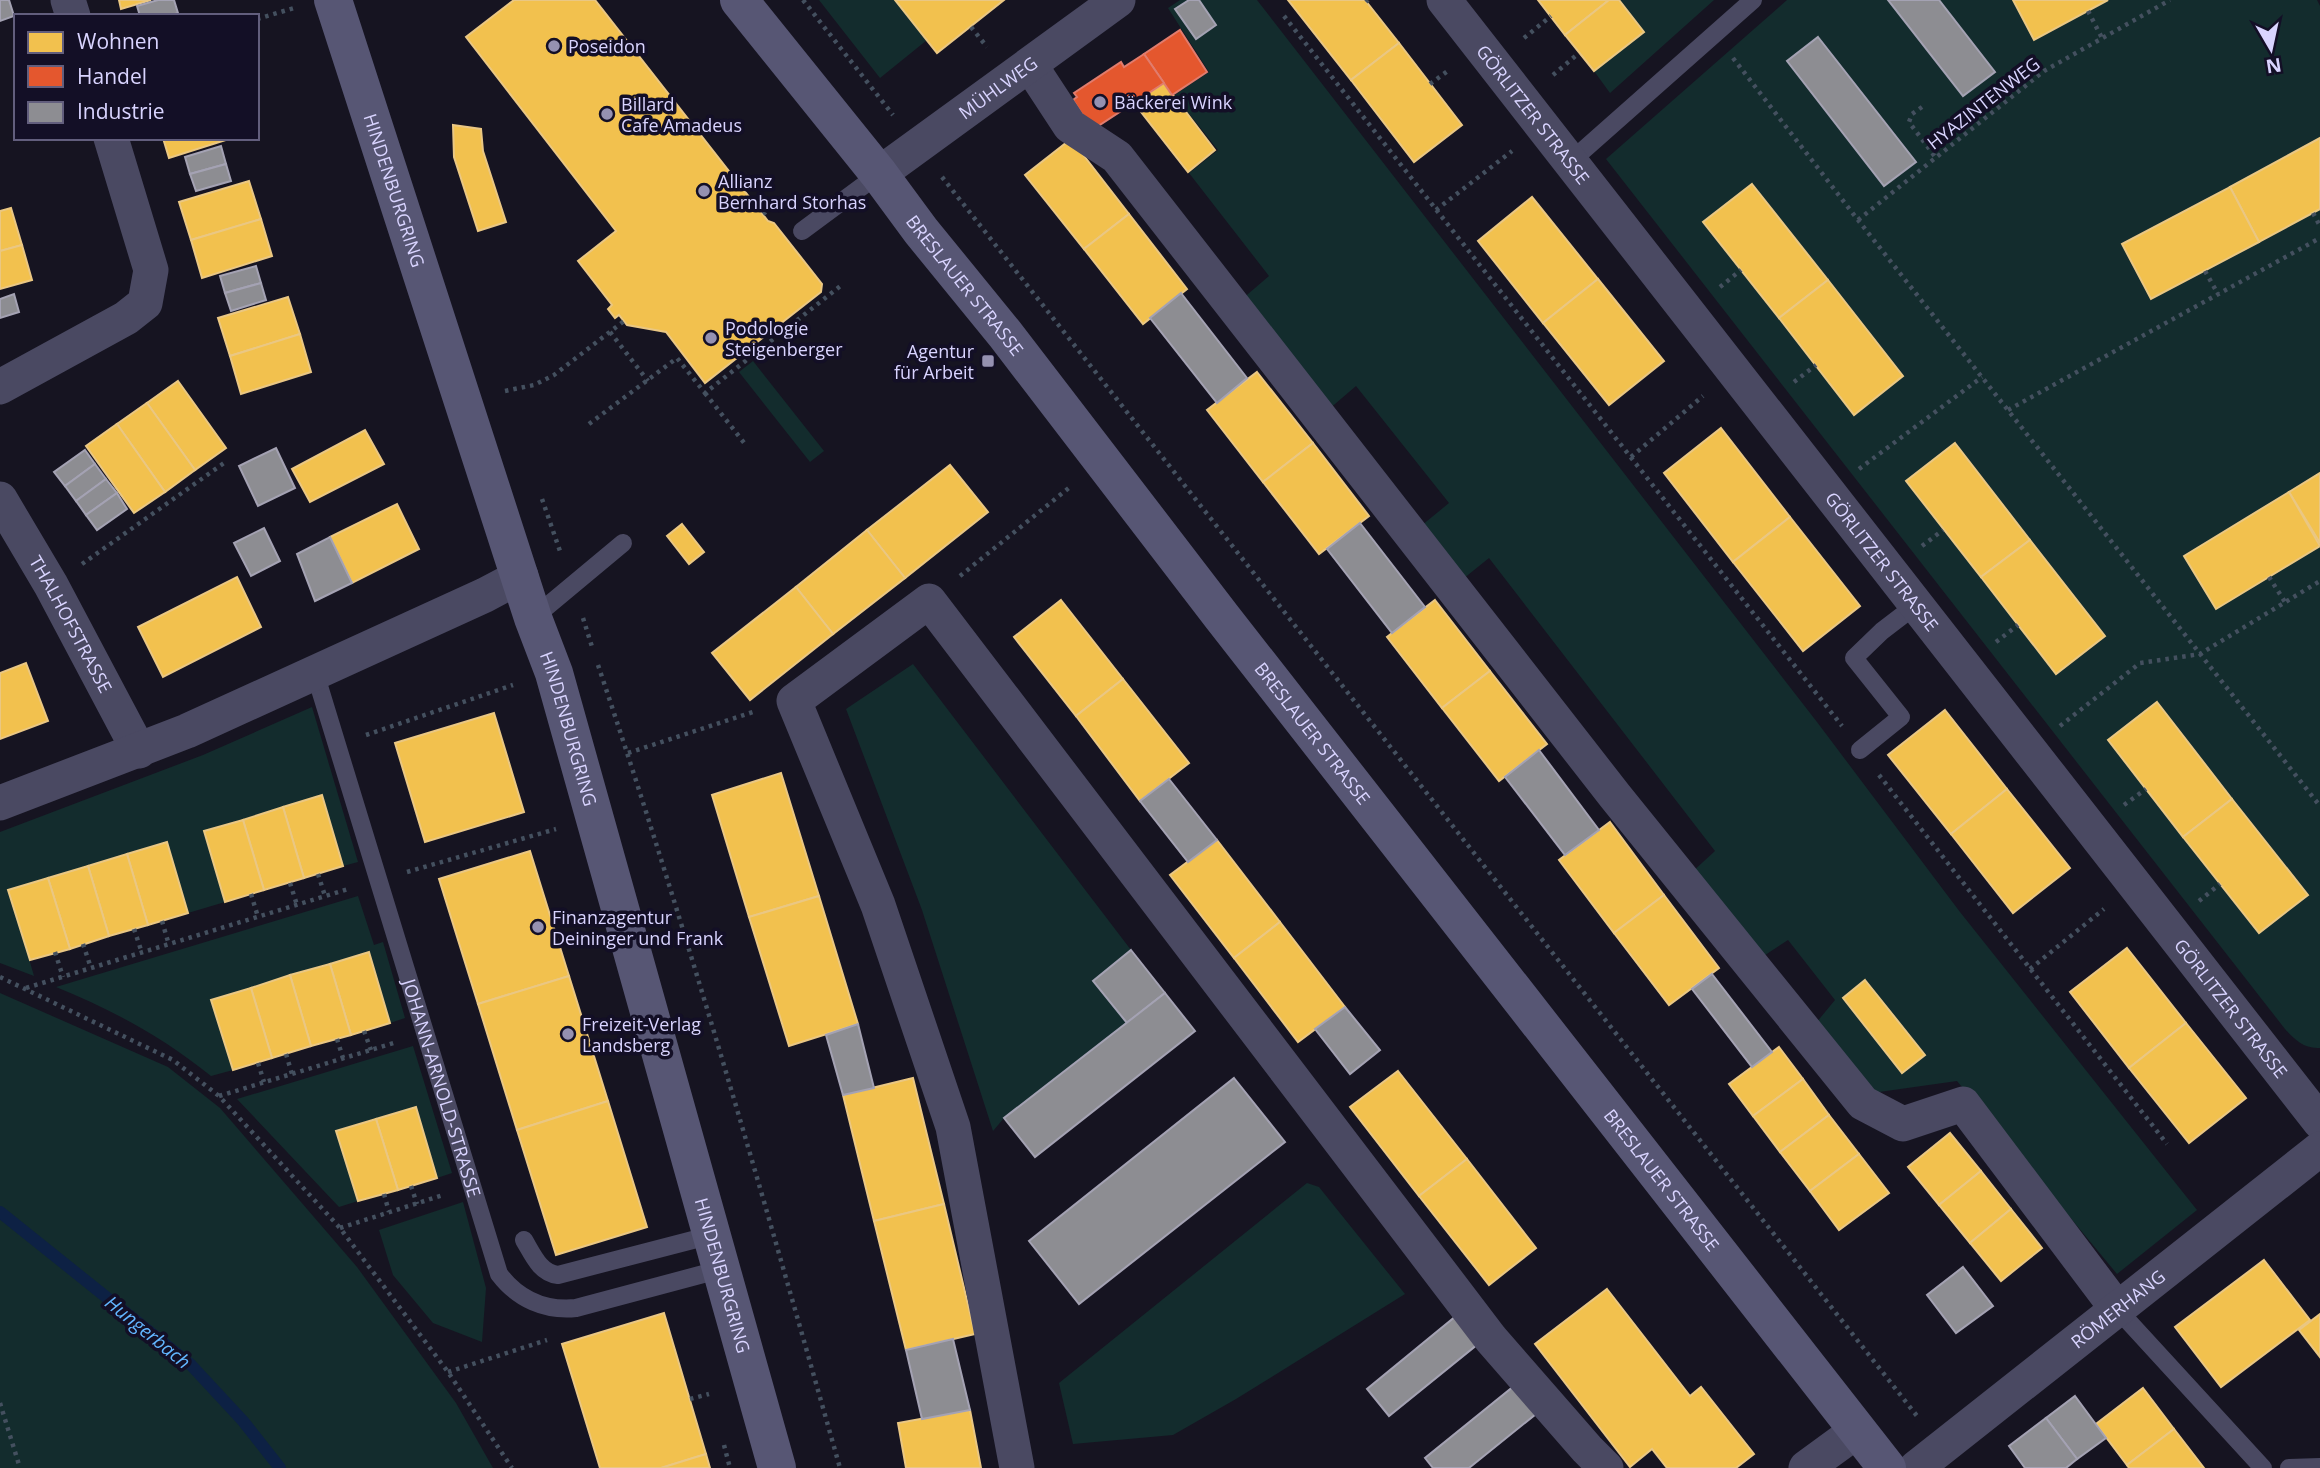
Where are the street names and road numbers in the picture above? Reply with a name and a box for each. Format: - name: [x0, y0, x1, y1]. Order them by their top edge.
- street label: GÖRLITZER STRASSE: [1471, 40, 1595, 189]
- street label: MÜHLWEG: [954, 51, 1042, 124]
- street label: HYAZINTENWEG: [1922, 51, 2044, 155]
- street label: HINDENBURGRING: [358, 110, 431, 270]
- street label: BRESLAUER STRASSE: [901, 210, 1029, 360]
- street label: GÖRLITZER STRASSE: [1820, 487, 1944, 636]
- street label: THALHOFSTRASSE: [24, 551, 118, 697]
- street label: HINDENBURGRING: [535, 648, 603, 809]
- street label: BRESLAUER STRASSE: [1250, 657, 1376, 809]
- street label: GÖRLITZER STRASSE: [2169, 933, 2293, 1083]
- street label: JOHANN-ARNOLD-STRASSE: [397, 974, 487, 1200]
- street label: BRESLAUER STRASSE: [1599, 1104, 1725, 1256]
- street label: HINDENBURGRING: [690, 1195, 756, 1356]
- street label: RÖMERHANG: [2066, 1264, 2170, 1353]

